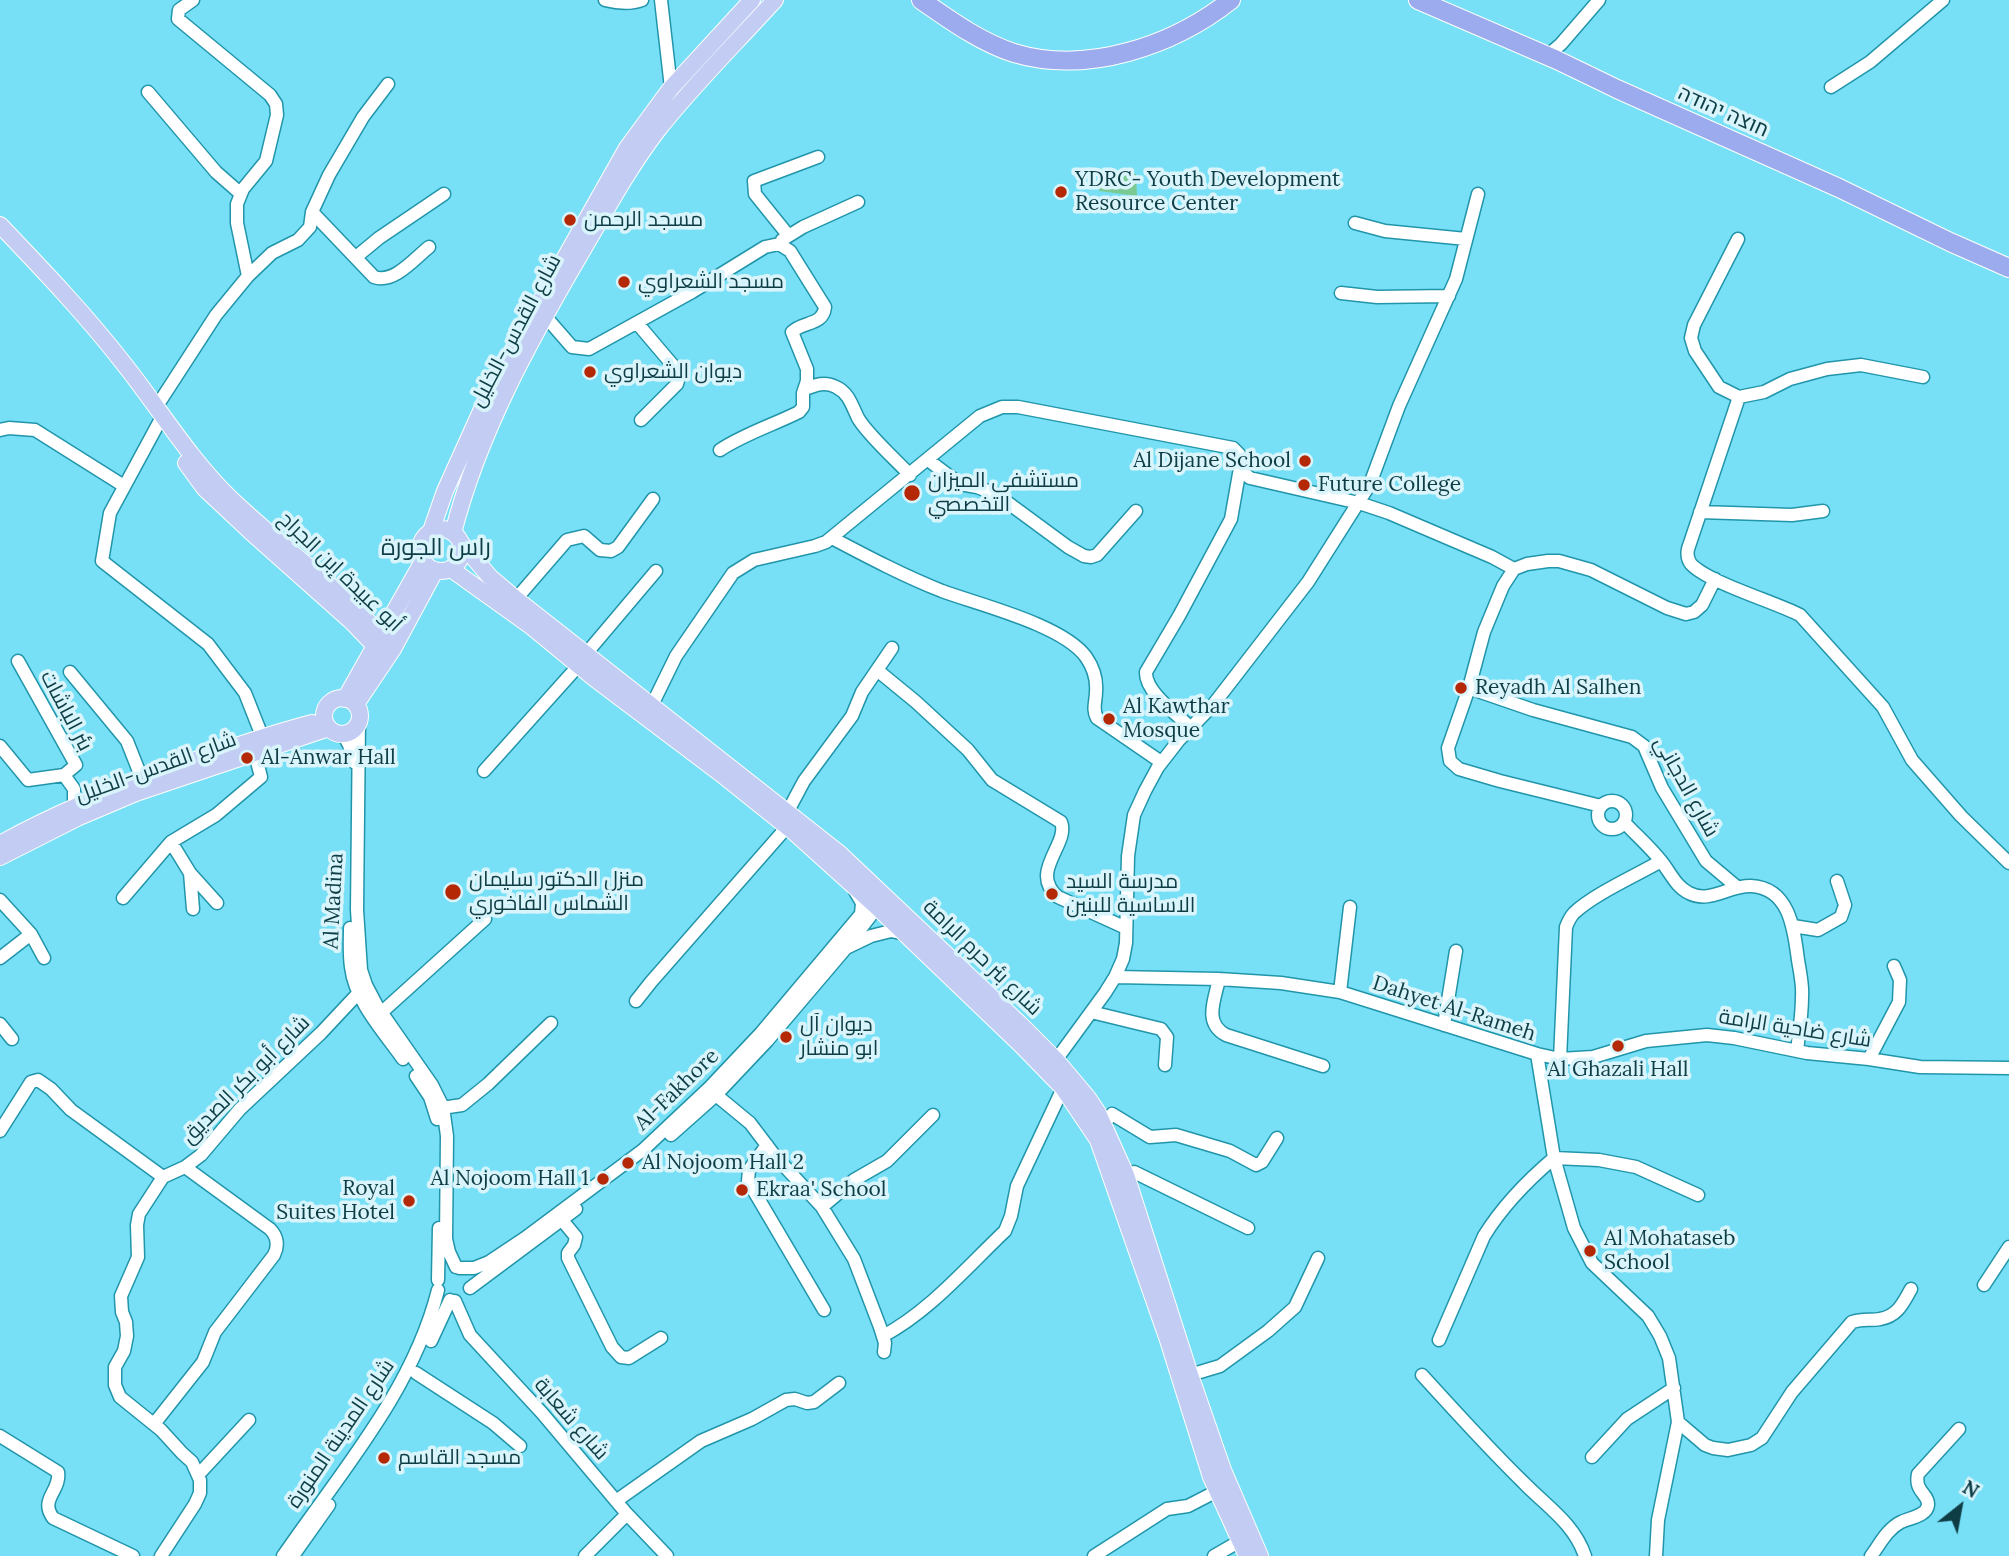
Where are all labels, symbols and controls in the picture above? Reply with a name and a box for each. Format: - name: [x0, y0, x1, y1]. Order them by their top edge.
- street label: חוצה יהודה: [1674, 81, 1772, 143]
- place label: YDRC- Youth Development Resource Center: [1075, 167, 1340, 217]
- marker: YDRC- Youth Development Resource Center: [1053, 184, 1069, 200]
- place label: مسجد الرحمن: [584, 207, 703, 233]
- marker: مسجد الرحمن: [562, 212, 578, 228]
- street label: شارع القدس-الخليل: [465, 250, 567, 412]
- place label: مسجد الشعراوي: [638, 269, 784, 295]
- marker: مسجد الشعراوي: [616, 274, 632, 290]
- place label: ديوان الشعراوي: [604, 359, 742, 385]
- marker: ديوان الشعراوي: [582, 364, 598, 380]
- place label: Al Dijane School: [1133, 448, 1291, 474]
- marker: Al Dijane School: [1297, 453, 1313, 469]
- place label: مستشفى الميزان التخصصي: [928, 468, 1079, 518]
- place label: Future College: [1318, 472, 1461, 498]
- marker: Future College: [1296, 477, 1312, 493]
- marker: مستشفى الميزان التخصصي: [902, 483, 922, 503]
- street label: أبو عبيدة إبن الجراح: [273, 507, 407, 637]
- district label: راس الجورة: [381, 534, 491, 562]
- street label: بئر الباشات: [34, 666, 98, 756]
- place label: Reyadh Al Salhen: [1475, 675, 1641, 701]
- marker: Reyadh Al Salhen: [1453, 680, 1469, 696]
- place label: Al Kawthar Mosque: [1123, 694, 1230, 744]
- marker: Al Kawthar Mosque: [1101, 711, 1117, 727]
- street label: شارع القدس-الخليل: [72, 727, 240, 809]
- street label: شارع الدجاني: [1648, 732, 1724, 842]
- place label: Al-Anwar Hall: [261, 745, 396, 771]
- marker: Al-Anwar Hall: [239, 750, 255, 766]
- street label: Al Madina: [319, 852, 349, 950]
- place label: منزل الدكتور سليمان الشماس الفاخوري: [469, 867, 644, 917]
- place label: مدرسة السيد الاساسية للبنين: [1066, 869, 1195, 919]
- marker: منزل الدكتور سليمان الشماس الفاخوري: [443, 882, 463, 902]
- marker: مدرسة السيد الاساسية للبنين: [1044, 886, 1060, 902]
- street label: شارع بئر حرم الرامة: [917, 895, 1047, 1021]
- street label: Dahyet Al-Rameh: [1369, 971, 1539, 1047]
- street label: شارع ضاحية الرامة: [1717, 1005, 1873, 1053]
- street label: شارع أبو بكر الصديق: [177, 1011, 315, 1149]
- place label: ديوان آل ابو منشار: [800, 1012, 878, 1062]
- marker: ديوان آل ابو منشار: [778, 1029, 794, 1045]
- marker: Al Ghazali Hall: [1610, 1038, 1626, 1054]
- street label: Al-Fakhore: [630, 1044, 724, 1136]
- place label: Al Ghazali Hall: [1548, 1057, 1688, 1083]
- place label: Al Nojoom Hall 2: [642, 1150, 804, 1176]
- marker: Al Nojoom Hall 2: [620, 1155, 636, 1171]
- place label: Al Nojoom Hall 1: [431, 1166, 589, 1192]
- marker: Al Nojoom Hall 1: [595, 1171, 611, 1187]
- place label: Royal Suites Hotel: [276, 1176, 395, 1226]
- place label: Ekraa' School: [756, 1177, 887, 1203]
- marker: Ekraa' School: [734, 1182, 750, 1198]
- marker: Royal Suites Hotel: [401, 1193, 417, 1209]
- place label: Al Mohataseb School: [1604, 1226, 1735, 1276]
- marker: Al Mohataseb School: [1582, 1243, 1598, 1259]
- street label: شارع المدينة المنورة: [282, 1355, 400, 1513]
- street label: شارع شعابة: [528, 1373, 614, 1465]
- place label: مسجد القاسم: [398, 1445, 521, 1471]
- marker: مسجد القاسم: [376, 1450, 392, 1466]
- north arrow: [1925, 1472, 1995, 1542]
- text: N: [1958, 1475, 1983, 1503]

